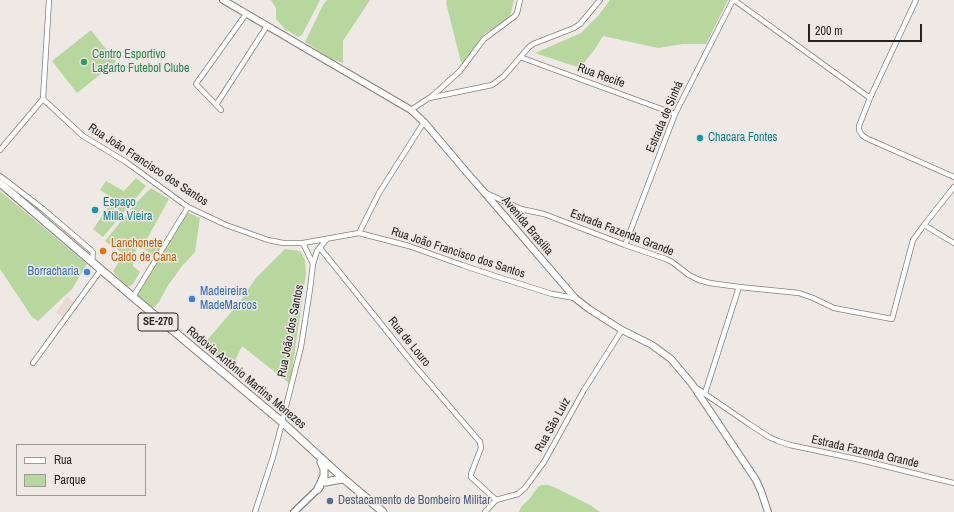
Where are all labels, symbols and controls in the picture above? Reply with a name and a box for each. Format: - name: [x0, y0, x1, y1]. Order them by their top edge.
- scale bar: [810, 16, 924, 42]
- text: 200 m: [815, 23, 842, 39]
- place label: Centro Esportivo Lagarto Futebol Clube: [92, 48, 189, 76]
- marker: Centro Esportivo Lagarto Futebol Clube: [79, 57, 89, 67]
- street label: Rua Recife: [575, 61, 627, 91]
- street label: Estrada de Sinhá: [644, 79, 686, 155]
- street label: Rua João Francisco dos Santos: [85, 121, 211, 209]
- place label: Chacara Fontes: [708, 131, 778, 145]
- marker: Chacara Fontes: [695, 133, 705, 143]
- street label: Avenida Brasília: [498, 194, 556, 258]
- place label: Espaço Milla Vieira: [103, 196, 153, 224]
- marker: Espaço Milla Vieira: [90, 205, 100, 215]
- street label: Estrada Fazenda Grande: [568, 207, 676, 259]
- street label: Rua João Francisco dos Santos: [389, 225, 527, 281]
- place label: Lanchonete Caldo de Cana: [111, 237, 177, 265]
- marker: Lanchonete Caldo de Cana: [98, 246, 108, 256]
- place label: Borracharia: [28, 265, 79, 279]
- marker: Borracharia: [82, 267, 92, 277]
- street label: Rua João dos Santos: [275, 283, 307, 379]
- place label: Madeireira MadeMarcos: [200, 285, 257, 313]
- marker: Madeireira MadeMarcos: [187, 294, 197, 304]
- road number: SE-270: [138, 313, 178, 331]
- street label: Rua de Louro: [385, 314, 433, 370]
- street label: Rodovia Antônio Martins Menezes: [183, 324, 309, 432]
- street label: Rua São Luiz: [532, 395, 574, 455]
- street label: Estrada Fazenda Grande: [810, 433, 920, 471]
- legend: [16, 444, 146, 496]
- text: Rua: [54, 452, 72, 468]
- text: Parque: [54, 472, 86, 488]
- place label: Destacamento de Bombeiro Militar: [338, 494, 491, 508]
- marker: Destacamento de Bombeiro Militar: [325, 496, 335, 506]

